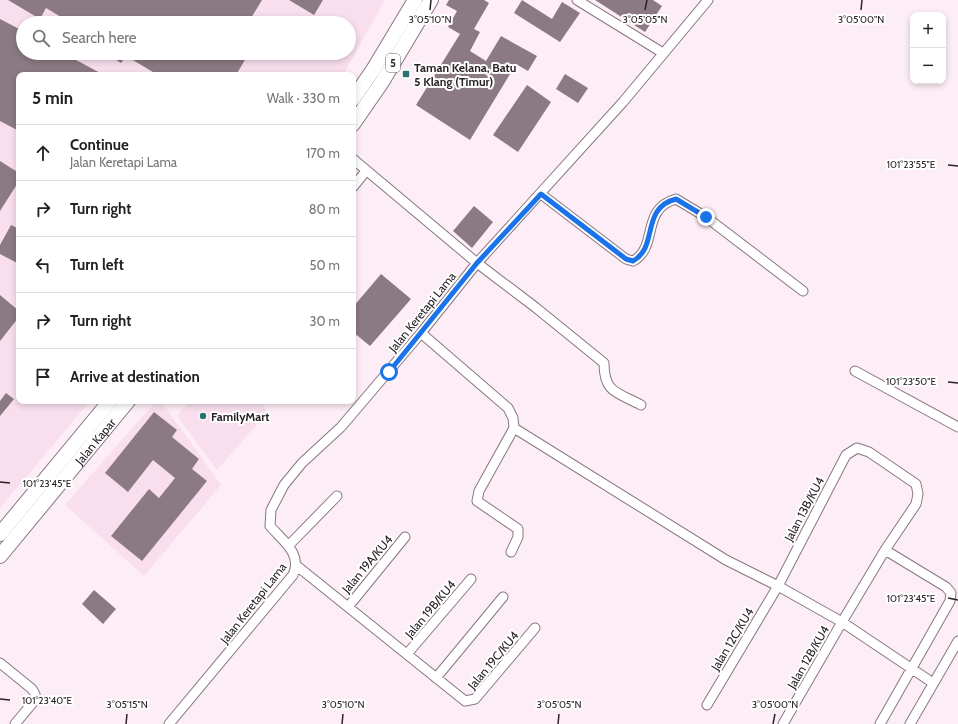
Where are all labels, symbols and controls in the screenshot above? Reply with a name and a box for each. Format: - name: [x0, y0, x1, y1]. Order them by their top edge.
- map controls: [910, 12, 946, 84]
- button: +: [910, 12, 946, 48]
- text: 3°05'10"N: [409, 13, 451, 26]
- text: 3°05'05"N: [622, 13, 668, 26]
- text: 3°05'00"N: [838, 13, 884, 26]
- search box: [16, 16, 356, 60]
- icon: search: [30, 27, 52, 49]
- text: Search here: [62, 29, 137, 47]
- button: −: [910, 48, 946, 84]
- road number: 5: [386, 54, 400, 72]
- place label: Taman Kelana, Batu 5 Klang (Timur): [414, 60, 516, 89]
- marker: Taman Kelana, Batu 5 Klang (Timur): [401, 69, 411, 79]
- text: 5 min: [32, 88, 73, 108]
- text: Walk · 330 m: [267, 90, 340, 106]
- text: Continue: [70, 136, 129, 154]
- icon: ahead: [32, 142, 54, 164]
- text: 170 m: [306, 145, 340, 161]
- text: Jalan Keretapi Lama: [70, 154, 177, 170]
- text: 101°23'55"E: [887, 158, 936, 171]
- icon: right: [32, 198, 54, 220]
- text: Turn right: [70, 200, 131, 218]
- text: 80 m: [309, 201, 340, 217]
- route end: [697, 208, 715, 226]
- icon: left: [32, 254, 54, 276]
- text: Turn left: [70, 256, 124, 274]
- text: 50 m: [310, 257, 340, 273]
- street label: Jalan Keretapi Lama: [384, 269, 459, 356]
- icon: right: [32, 310, 54, 332]
- text: Turn right: [70, 312, 131, 330]
- text: 30 m: [310, 313, 340, 329]
- route start: [380, 363, 398, 381]
- icon: arrive: [32, 366, 54, 388]
- text: Arrive at destination: [70, 368, 200, 386]
- text: 101°23'50"E: [886, 375, 936, 388]
- place label: FamilyMart: [211, 409, 269, 424]
- marker: FamilyMart: [198, 411, 208, 421]
- street label: Jalan Kapar: [71, 415, 118, 468]
- street label: Jalan 13B/KU4: [780, 474, 827, 545]
- text: 101°23'45"E: [23, 477, 72, 490]
- street label: Jalan 19A/KU4: [338, 532, 396, 597]
- street label: Jalan Keretapi Lama: [216, 559, 289, 647]
- street label: Jalan 19B/KU4: [401, 577, 459, 642]
- text: 101°23'45"E: [887, 592, 936, 605]
- street label: Jalan 12C/KU4: [707, 605, 757, 674]
- street label: Jalan 12B/KU4: [783, 623, 832, 692]
- street label: Jalan 19C/KU4: [464, 628, 522, 693]
- text: 101°23'40"E: [22, 694, 73, 707]
- text: 3°05'15"N: [106, 698, 148, 711]
- text: 3°05'10"N: [322, 698, 364, 711]
- text: 3°05'05"N: [536, 698, 582, 711]
- text: 3°05'00"N: [752, 698, 798, 711]

